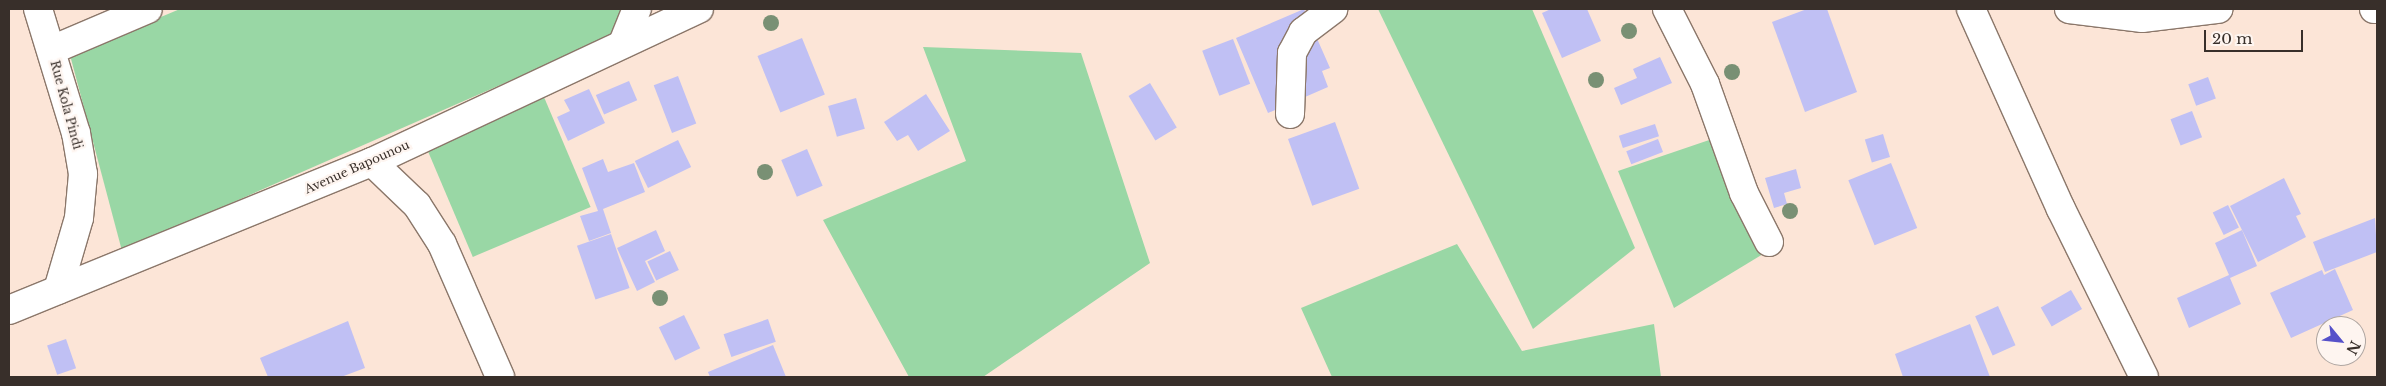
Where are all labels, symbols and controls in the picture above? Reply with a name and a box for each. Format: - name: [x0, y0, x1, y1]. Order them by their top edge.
- scale bar: [2206, 20, 2305, 52]
- text: 20 m: [2212, 29, 2252, 48]
- street label: Rue Kola Pindi: [47, 59, 85, 151]
- street label: Avenue Bapounou: [302, 137, 412, 197]
- north arrow: [2316, 316, 2366, 366]
- text: N: [2342, 338, 2364, 358]

